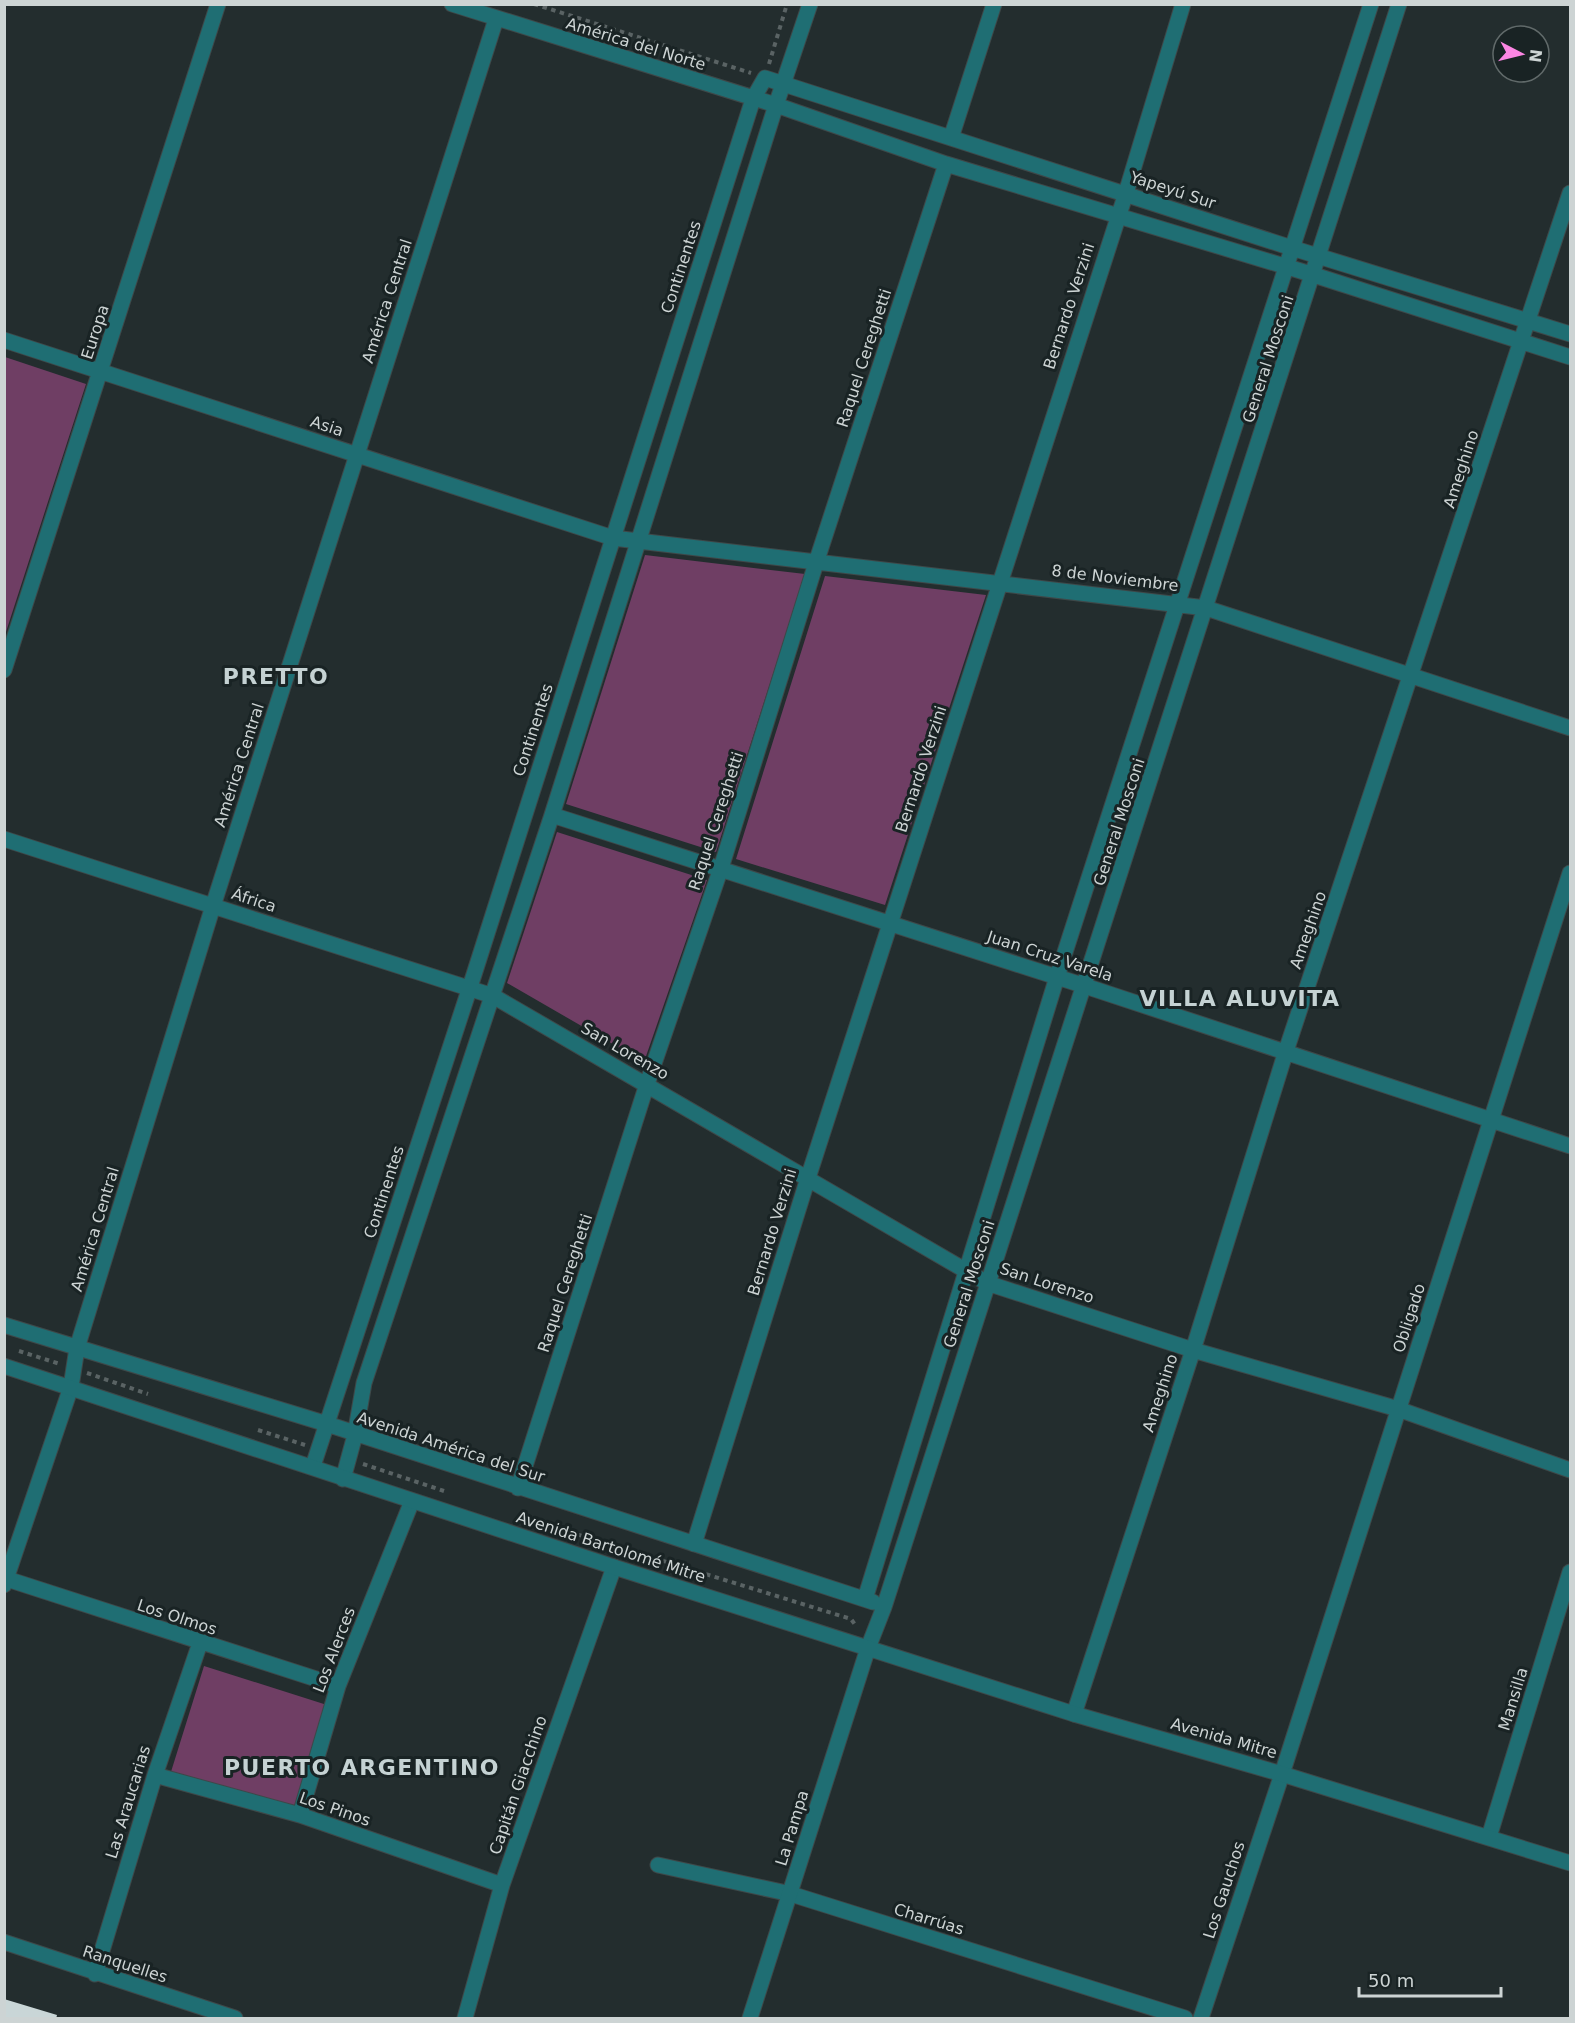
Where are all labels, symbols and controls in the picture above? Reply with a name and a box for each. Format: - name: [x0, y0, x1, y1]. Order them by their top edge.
- street label: América del Norte: [564, 14, 708, 74]
- north arrow: [1491, 24, 1551, 84]
- text: N: [1525, 48, 1546, 64]
- street label: Yapeyú Sur: [1127, 167, 1219, 213]
- street label: Continentes: [657, 218, 705, 316]
- street label: América Central: [358, 237, 416, 365]
- street label: Bernardo Verzini: [1040, 240, 1098, 372]
- street label: Raquel Cereghetti: [833, 286, 895, 430]
- street label: General Mosconi: [1238, 293, 1298, 425]
- street label: Europa: [77, 302, 113, 362]
- street label: Asia: [308, 412, 346, 440]
- street label: Ameghino: [1439, 428, 1483, 510]
- street label: 8 de Noviembre: [1050, 561, 1180, 595]
- district label: PRETTO: [223, 664, 329, 689]
- street label: Continentes: [509, 681, 557, 779]
- street label: América Central: [210, 701, 268, 829]
- street label: Bernardo Verzini: [892, 703, 950, 835]
- street label: Raquel Cereghetti: [685, 749, 747, 893]
- street label: General Mosconi: [1089, 756, 1149, 888]
- street label: África: [229, 884, 279, 916]
- street label: Ameghino: [1286, 889, 1330, 971]
- street label: Juan Cruz Varela: [984, 926, 1115, 985]
- district label: VILLA ALUVITA: [1139, 986, 1341, 1011]
- street label: San Lorenzo: [578, 1018, 672, 1084]
- street label: Continentes: [360, 1143, 408, 1241]
- street label: América Central: [67, 1164, 123, 1294]
- street label: Bernardo Verzini: [744, 1166, 800, 1298]
- street label: Raquel Cereghetti: [534, 1211, 596, 1355]
- street label: General Mosconi: [939, 1218, 999, 1350]
- street label: San Lorenzo: [997, 1259, 1097, 1307]
- street label: Obligado: [1389, 1281, 1429, 1355]
- street label: Ameghino: [1138, 1352, 1182, 1434]
- street label: Avenida América del Sur: [355, 1408, 548, 1487]
- street label: Avenida Bartolomé Mitre: [514, 1507, 708, 1587]
- street label: Los Olmos: [135, 1595, 219, 1639]
- street label: Los Alerces: [309, 1604, 359, 1696]
- street label: Mansilla: [1494, 1665, 1532, 1733]
- street label: Capitán Giacchino: [485, 1713, 551, 1857]
- street label: Avenida Mitre: [1169, 1714, 1279, 1762]
- street label: Las Araucarias: [102, 1743, 154, 1861]
- district label: PUERTO ARGENTINO: [224, 1755, 500, 1780]
- street label: Los Pinos: [297, 1788, 373, 1830]
- street label: La Pampa: [771, 1788, 813, 1868]
- street label: Los Gauchos: [1199, 1839, 1249, 1941]
- street label: Charrúas: [892, 1899, 966, 1939]
- street label: Ranquelles: [80, 1941, 170, 1987]
- scale bar: [1359, 1960, 1502, 1998]
- text: 50 m: [1368, 1970, 1414, 1991]

